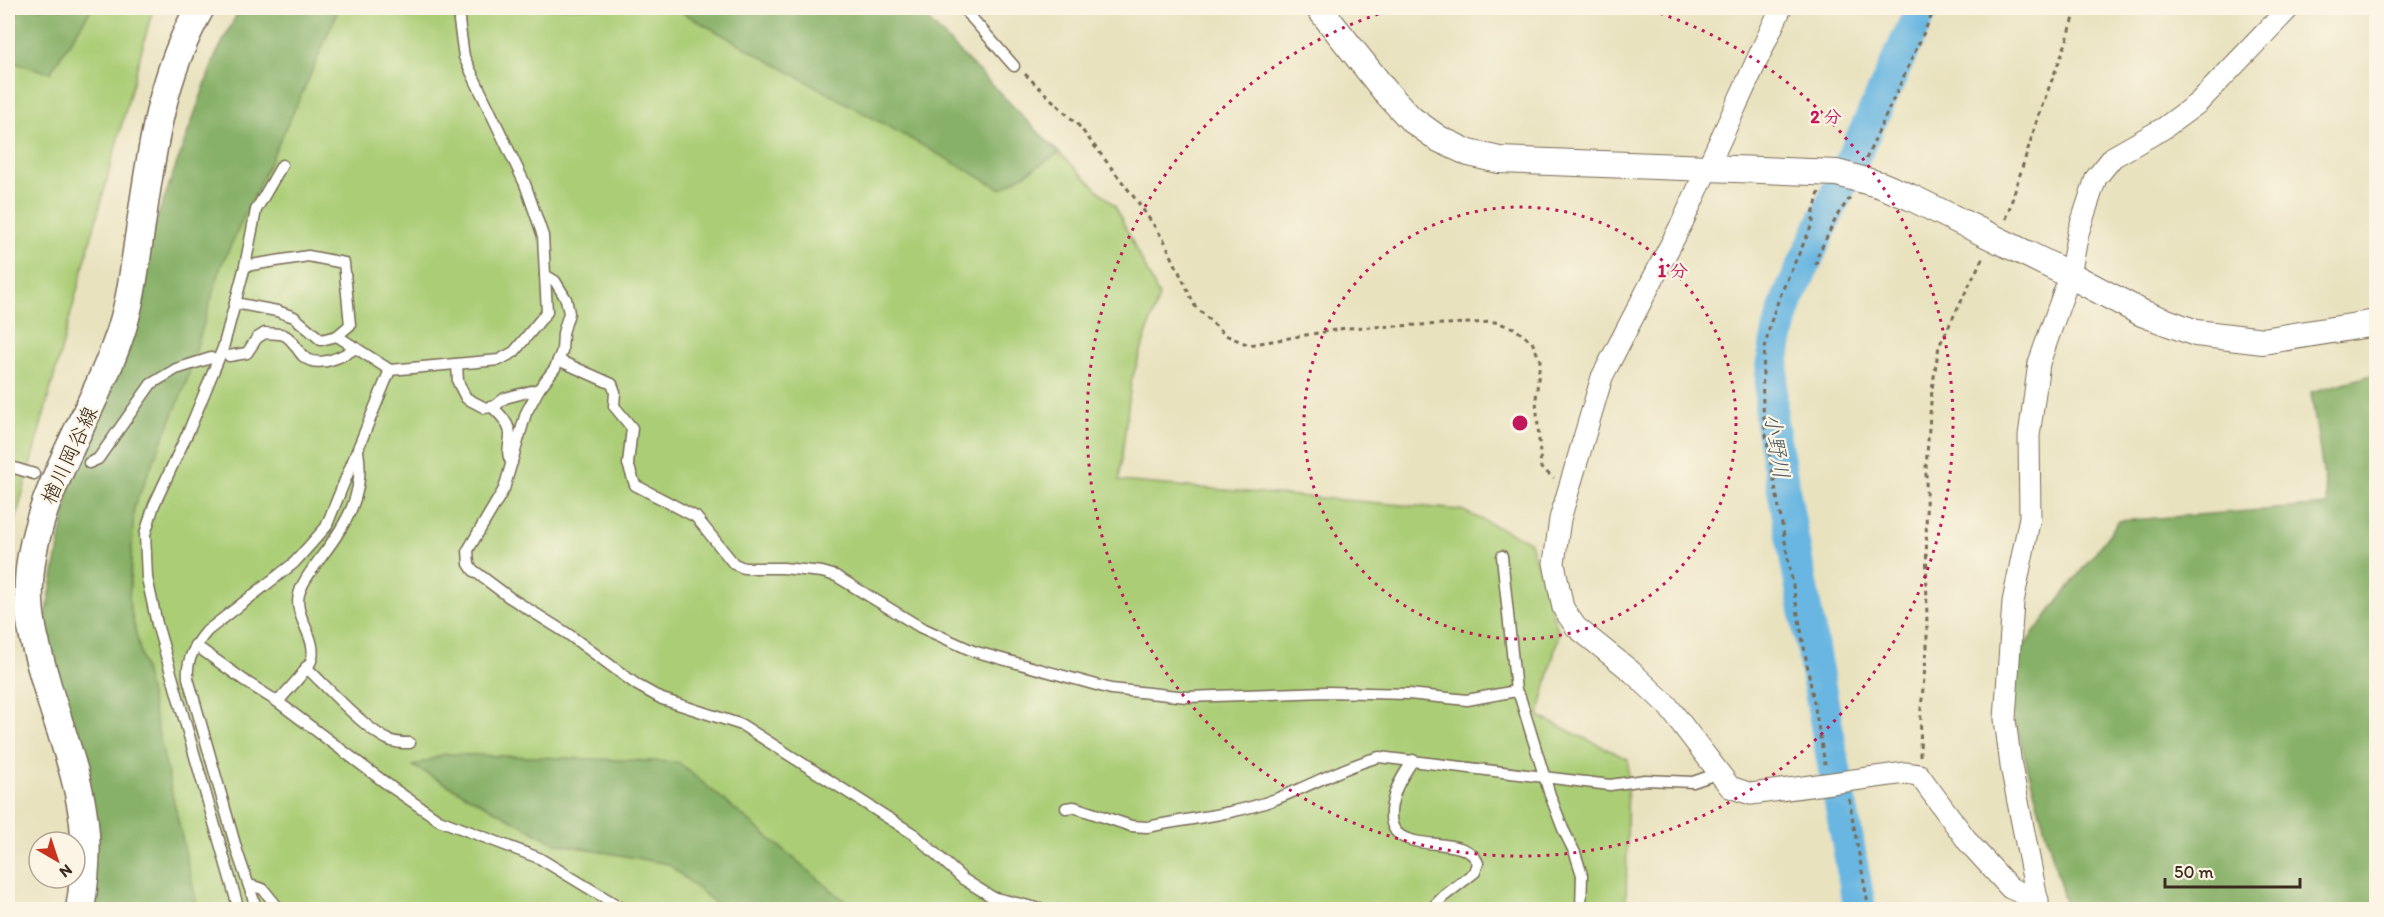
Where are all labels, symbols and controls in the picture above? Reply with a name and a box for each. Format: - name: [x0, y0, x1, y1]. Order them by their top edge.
- text: 2 分: [1810, 106, 1842, 128]
- text: 1 分: [1658, 260, 1688, 282]
- street label: 楢川岡谷線: [35, 402, 103, 508]
- water label: 小野川: [1759, 411, 1795, 481]
- centre of rings: [1510, 413, 1530, 433]
- north arrow: [27, 830, 87, 890]
- scale bar: [2165, 851, 2300, 889]
- text: N: [56, 860, 76, 882]
- text: 50 m: [2174, 861, 2214, 883]

